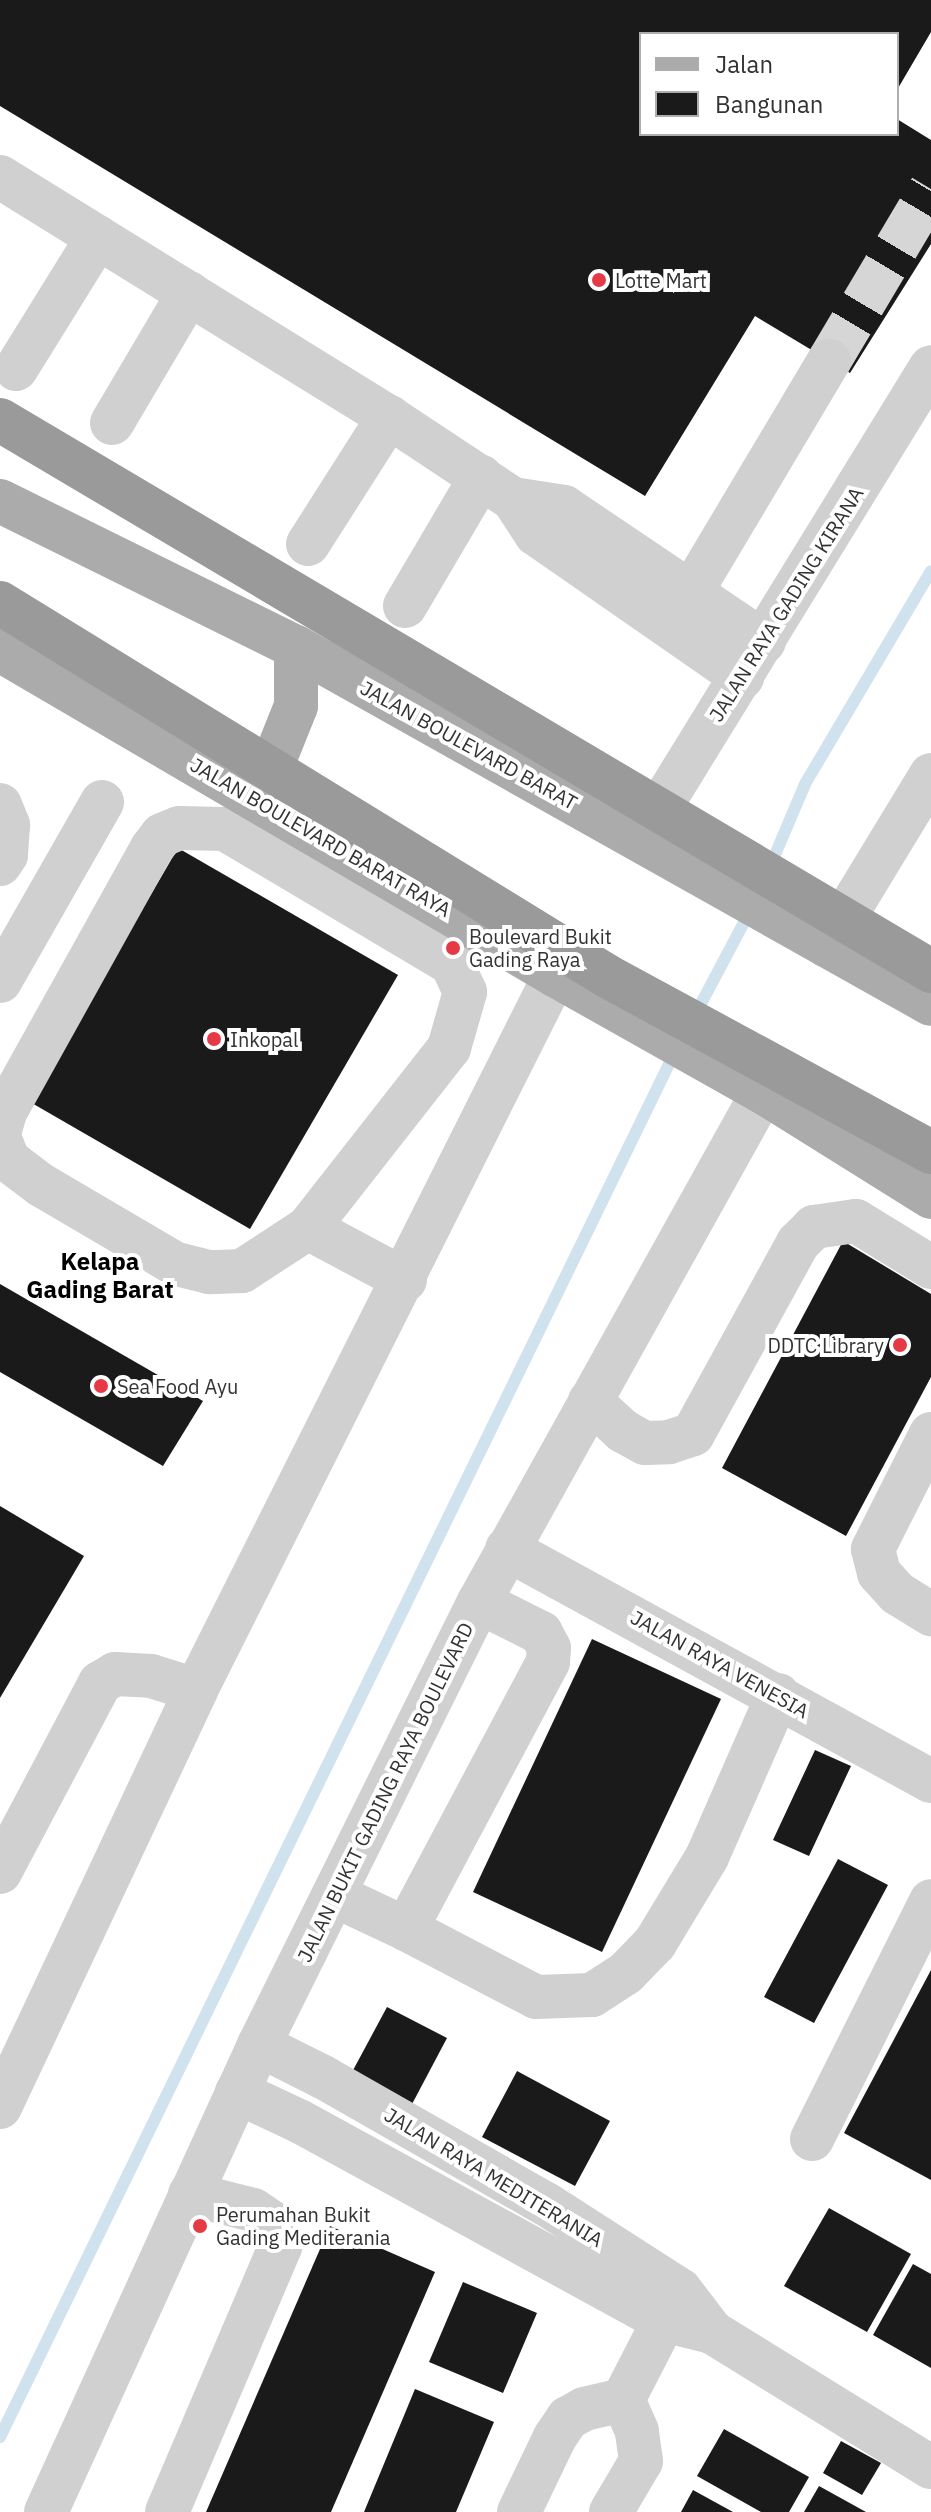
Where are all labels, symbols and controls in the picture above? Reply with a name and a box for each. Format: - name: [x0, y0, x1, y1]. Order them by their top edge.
- legend: [639, 32, 899, 136]
- text: Jalan: [715, 48, 773, 80]
- text: Bangunan: [715, 88, 823, 120]
- place label: Lotte Mart: [615, 268, 707, 292]
- marker: Lotte Mart: [590, 271, 608, 289]
- street label: JALAN RAYA GADING KIRANA: [704, 482, 868, 726]
- street label: JALAN BOULEVARD BARAT: [357, 675, 581, 815]
- street label: JALAN BOULEVARD BARAT RAYA: [187, 752, 455, 922]
- place label: Boulevard Bukit Gading Raya: [469, 924, 612, 971]
- marker: Boulevard Bukit Gading Raya: [444, 939, 462, 957]
- place label: Inkopal: [230, 1027, 298, 1051]
- marker: Inkopal: [205, 1030, 223, 1048]
- district label: Kelapa Gading Barat: [26, 1248, 174, 1304]
- place label: DDTC Library: [767, 1333, 884, 1357]
- marker: DDTC Library: [891, 1336, 909, 1354]
- place label: Sea Food Ayu: [117, 1374, 238, 1398]
- marker: Sea Food Ayu: [92, 1377, 110, 1395]
- street label: JALAN RAYA VENESIA: [627, 1605, 813, 1723]
- street label: JALAN BUKIT GADING RAYA BOULEVARD: [292, 1618, 478, 1966]
- street label: JALAN RAYA MEDITERANIA: [380, 2102, 608, 2252]
- place label: Perumahan Bukit Gading Mediterania: [216, 2202, 391, 2249]
- marker: Perumahan Bukit Gading Mediterania: [191, 2217, 209, 2235]

